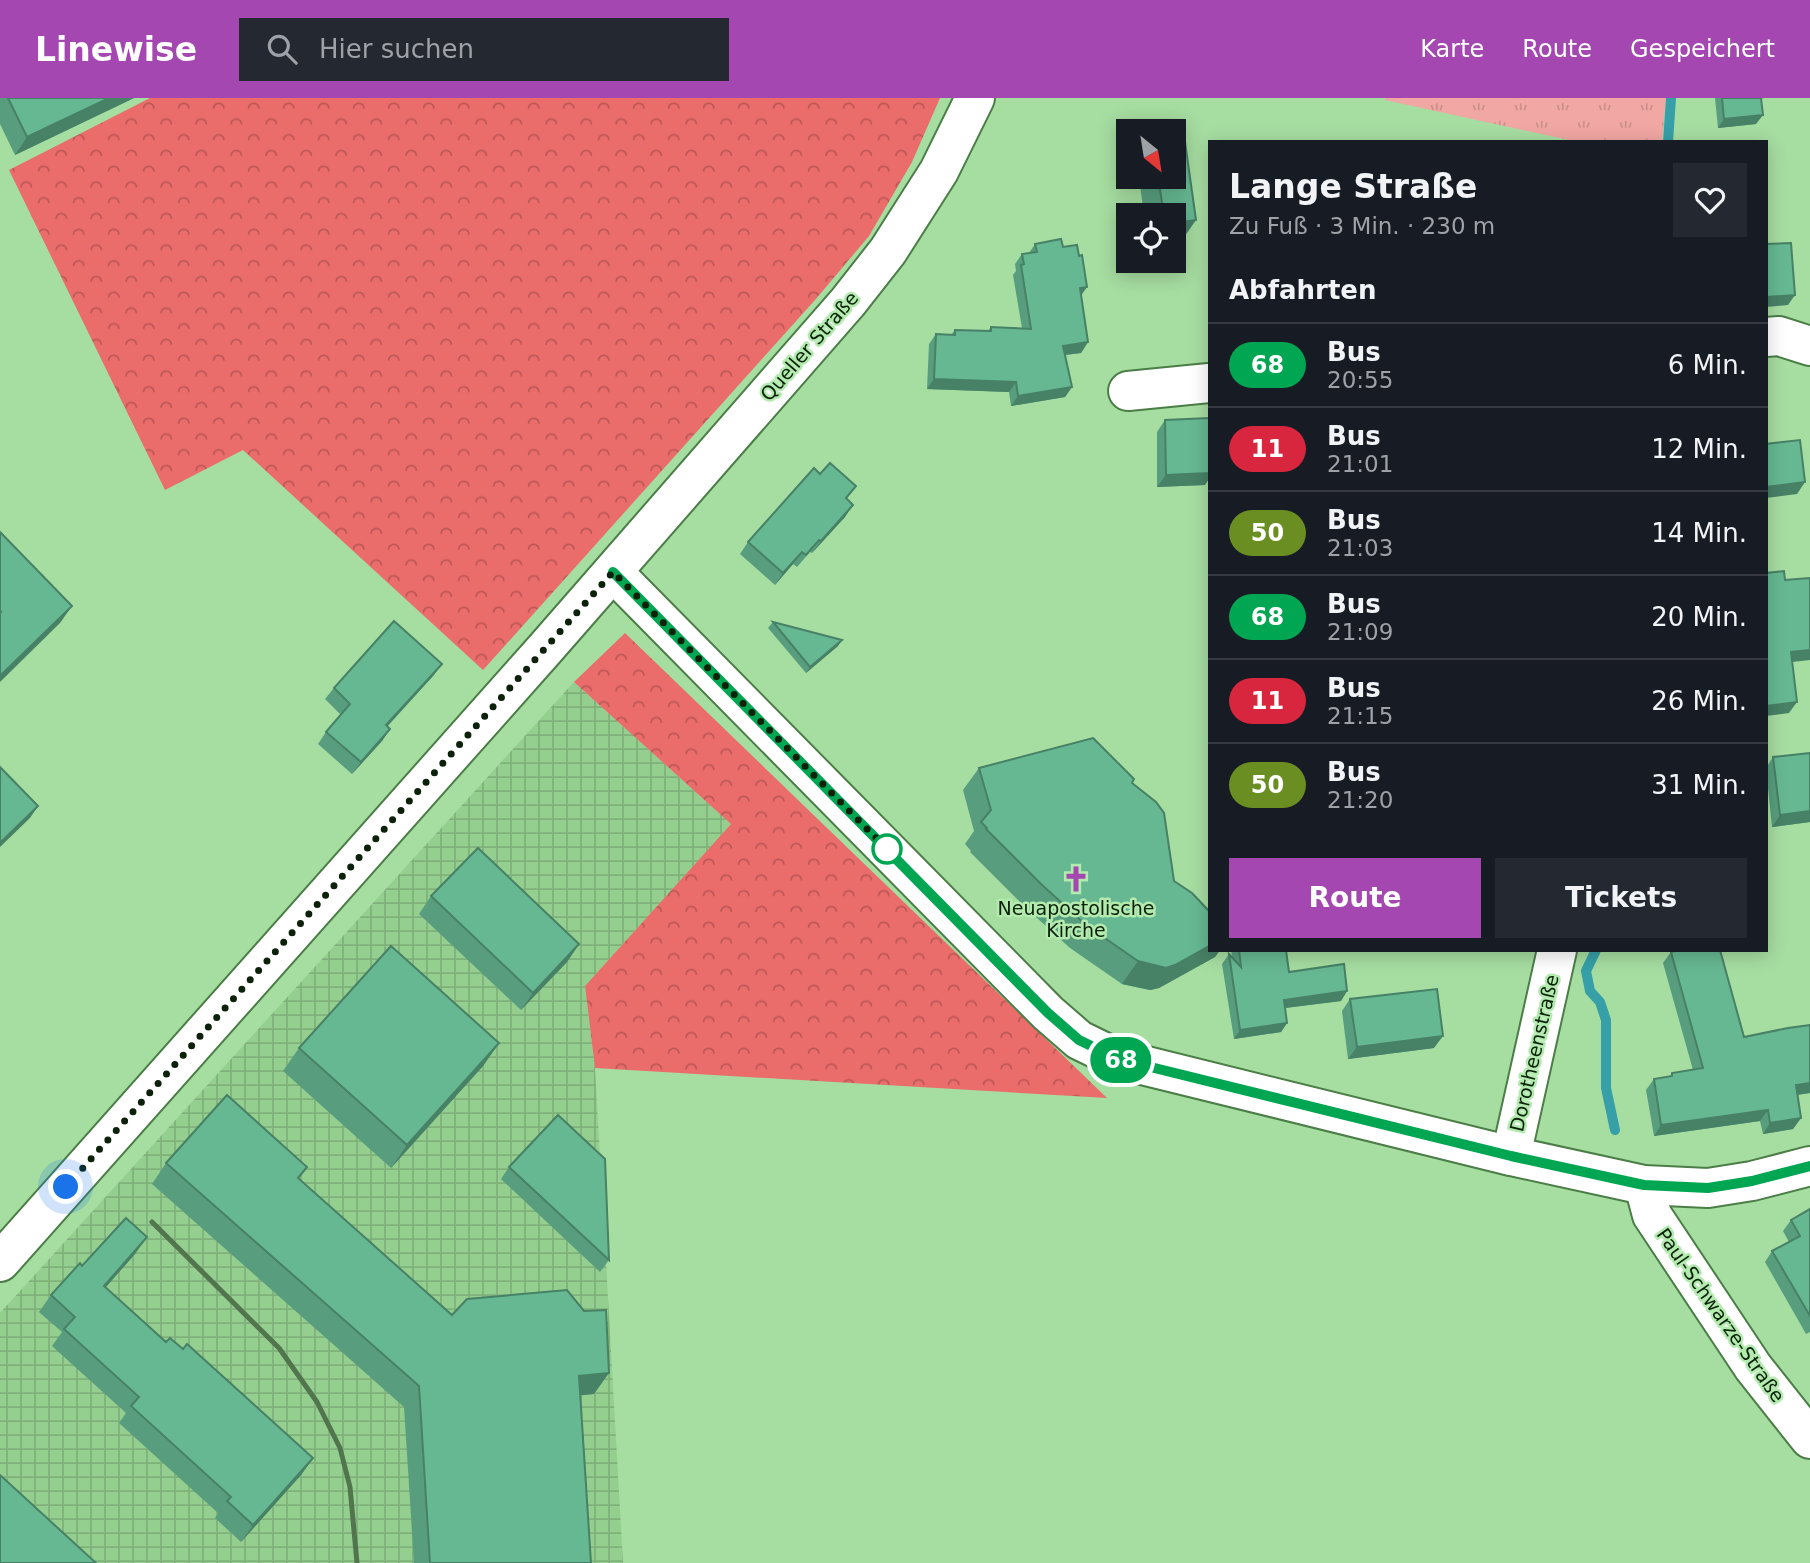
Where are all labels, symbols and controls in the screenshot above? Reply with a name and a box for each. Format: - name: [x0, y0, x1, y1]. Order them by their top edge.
- search box: [239, 18, 729, 81]
- text: Linewise: [35, 30, 197, 69]
- icon: search: [263, 30, 301, 68]
- text: Hier suchen: [319, 34, 474, 64]
- text: Karte: [1420, 35, 1484, 63]
- text: Route: [1522, 35, 1592, 63]
- text: Gespeichert: [1630, 35, 1775, 63]
- north arrow: [1116, 119, 1186, 189]
- map controls: [1116, 119, 1186, 273]
- button: heart: [1673, 163, 1747, 237]
- text: Lange Straße: [1229, 167, 1477, 206]
- button: locate: [1116, 203, 1186, 273]
- text: Zu Fuß · 3 Min. · 230 m: [1229, 213, 1495, 239]
- text: Abfahrten: [1229, 275, 1377, 305]
- street label: Queller Straße: [756, 287, 862, 405]
- text: Bus: [1327, 337, 1381, 367]
- text: 6 Min.: [1668, 350, 1747, 380]
- text: 68: [1251, 351, 1284, 379]
- text: 20:55: [1327, 367, 1393, 393]
- text: Bus: [1327, 421, 1381, 451]
- text: 12 Min.: [1651, 434, 1747, 464]
- text: 11: [1251, 435, 1284, 463]
- text: 21:01: [1327, 451, 1393, 477]
- text: Bus: [1327, 505, 1381, 535]
- text: 14 Min.: [1651, 518, 1747, 548]
- text: 50: [1251, 519, 1284, 547]
- text: 21:03: [1327, 535, 1393, 561]
- text: Bus: [1327, 589, 1381, 619]
- text: 20 Min.: [1651, 602, 1747, 632]
- text: 68: [1251, 603, 1284, 631]
- text: 21:09: [1327, 619, 1393, 645]
- text: Bus: [1327, 673, 1381, 703]
- text: 26 Min.: [1651, 686, 1747, 716]
- text: 11: [1251, 687, 1284, 715]
- text: 21:15: [1327, 703, 1393, 729]
- text: Bus: [1327, 757, 1381, 787]
- text: 31 Min.: [1651, 770, 1747, 800]
- text: 50: [1251, 771, 1284, 799]
- text: 21:20: [1327, 787, 1393, 813]
- unlabelled marker: [872, 834, 902, 864]
- button: Route: [1229, 858, 1481, 938]
- button: Tickets: [1495, 858, 1747, 938]
- church icon: Neuapostolische Kirche: [1061, 864, 1091, 894]
- place label: Neuapostolische Kirche: [998, 897, 1154, 941]
- street label: Dorotheenstraße: [1505, 972, 1563, 1134]
- line badge: 68: [1090, 1037, 1152, 1083]
- text: 68: [1104, 1046, 1138, 1074]
- your location: [48, 1169, 83, 1204]
- street label: Paul-Schwarze-Straße: [1653, 1224, 1789, 1406]

